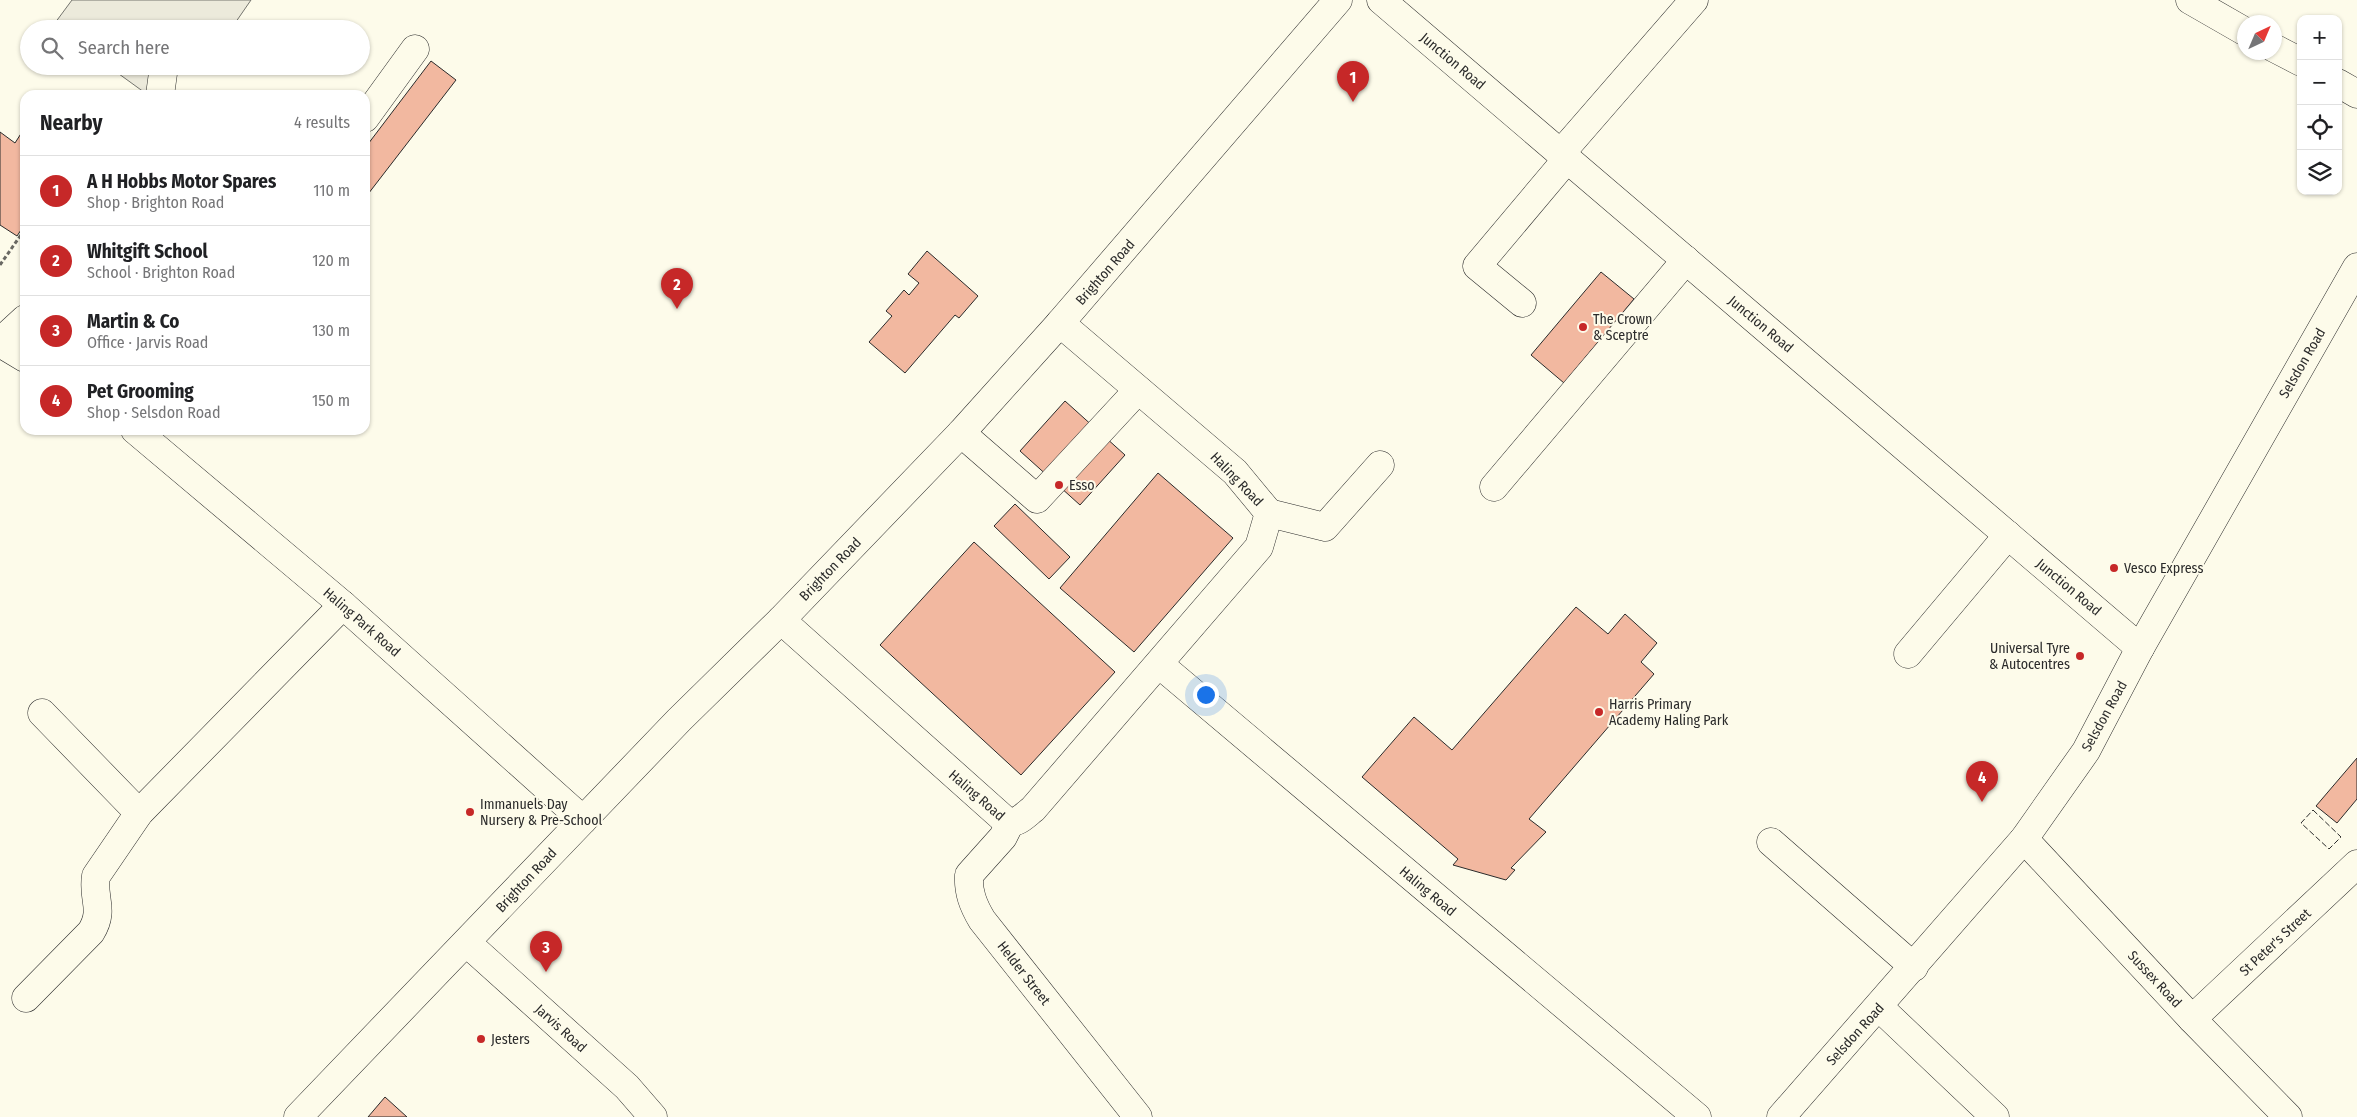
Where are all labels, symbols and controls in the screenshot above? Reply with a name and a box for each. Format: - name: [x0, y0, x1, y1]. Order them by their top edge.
- north arrow: [2237, 15, 2282, 60]
- map controls: [2297, 15, 2342, 195]
- button: +: [2297, 15, 2342, 60]
- search box: [20, 20, 370, 75]
- street label: Junction Road: [1417, 29, 1489, 94]
- icon: search: [38, 34, 66, 62]
- text: Search here: [78, 36, 170, 59]
- button: −: [2297, 60, 2342, 105]
- pin: 1: [1337, 61, 1369, 102]
- button: locate: [2297, 105, 2342, 150]
- text: Nearby: [40, 110, 102, 136]
- text: 4 results: [294, 113, 350, 132]
- button: layers: [2297, 150, 2342, 195]
- text: A H Hobbs Motor Spares: [87, 170, 276, 193]
- text: 1: [53, 181, 59, 200]
- text: 110 m: [313, 181, 350, 200]
- text: Shop · Brighton Road: [87, 193, 224, 212]
- street label: Brighton Road: [1072, 236, 1139, 309]
- text: Whitgift School: [87, 240, 208, 263]
- text: 2: [52, 251, 60, 270]
- text: 120 m: [312, 251, 350, 270]
- text: School · Brighton Road: [87, 263, 235, 282]
- pin: 2: [661, 268, 693, 309]
- street label: Junction Road: [1725, 292, 1797, 357]
- text: Martin & Co: [87, 310, 179, 333]
- place label: The Crown & Sceptre: [1593, 311, 1652, 344]
- text: 3: [52, 321, 60, 340]
- text: 130 m: [312, 321, 350, 340]
- marker: The Crown & Sceptre: [1577, 321, 1589, 333]
- street label: Selsdon Road: [2276, 325, 2329, 401]
- text: Office · Jarvis Road: [87, 333, 208, 352]
- text: Pet Grooming: [87, 380, 194, 403]
- text: 4: [52, 391, 60, 410]
- text: 150 m: [312, 391, 350, 410]
- text: Shop · Selsdon Road: [87, 403, 220, 422]
- street label: Haling Road: [1207, 449, 1267, 510]
- place label: Esso: [1069, 477, 1095, 494]
- marker: Esso: [1053, 479, 1065, 491]
- street label: Brighton Road: [796, 534, 865, 605]
- street label: Junction Road: [2033, 555, 2105, 620]
- place label: Vesco Express: [2124, 560, 2203, 577]
- marker: Vesco Express: [2108, 562, 2120, 574]
- street label: Haling Park Road: [320, 584, 404, 661]
- place label: Universal Tyre & Autocentres: [1989, 640, 2070, 673]
- marker: Universal Tyre & Autocentres: [2074, 650, 2086, 662]
- street label: Selsdon Road: [2078, 678, 2131, 755]
- your location: [1193, 682, 1219, 708]
- place label: Harris Primary Academy Haling Park: [1609, 696, 1729, 729]
- marker: Harris Primary Academy Haling Park: [1593, 706, 1605, 718]
- pin: 4: [1966, 761, 1998, 802]
- street label: Haling Road: [945, 766, 1008, 824]
- place label: Immanuels Day Nursery & Pre-School: [480, 796, 603, 829]
- marker: Immanuels Day Nursery & Pre-School: [464, 806, 476, 818]
- street label: Brighton Road: [492, 845, 560, 916]
- street label: Haling Road: [1396, 863, 1459, 920]
- street label: St Peter's Street: [2236, 905, 2315, 980]
- pin: 3: [530, 931, 562, 972]
- street label: Helder Street: [993, 938, 1054, 1009]
- street label: Sussex Road: [2124, 947, 2185, 1011]
- street label: Selsdon Road: [1823, 1000, 1888, 1069]
- street label: Jarvis Road: [531, 1001, 590, 1056]
- place label: Jesters: [491, 1031, 530, 1048]
- marker: Jesters: [475, 1033, 487, 1045]

